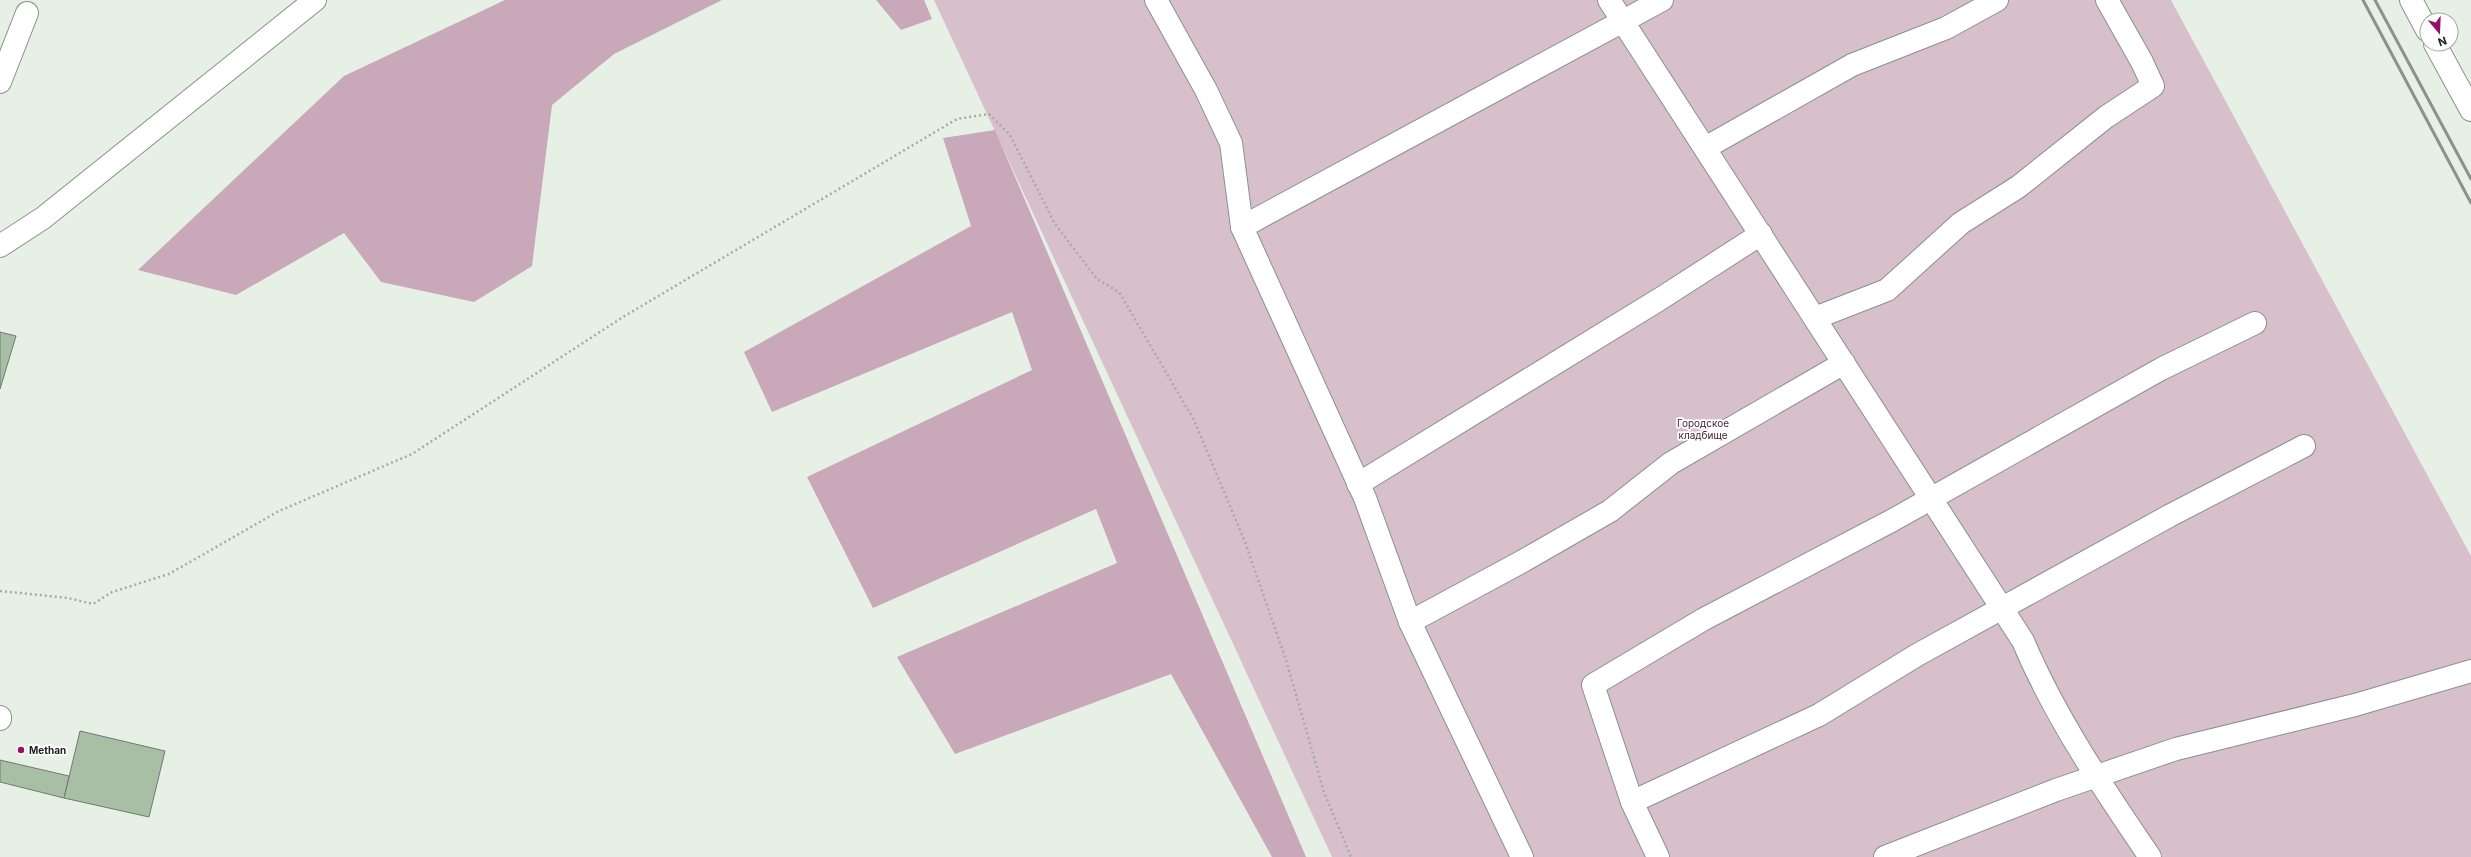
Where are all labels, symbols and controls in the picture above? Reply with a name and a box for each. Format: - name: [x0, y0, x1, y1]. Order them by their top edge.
- north arrow: [2419, 12, 2459, 52]
- text: N: [2436, 33, 2449, 49]
- park label: Городское кладбище: [1677, 417, 1729, 441]
- place label: Methan: [29, 744, 66, 756]
- marker: Methan: [16, 745, 26, 755]

